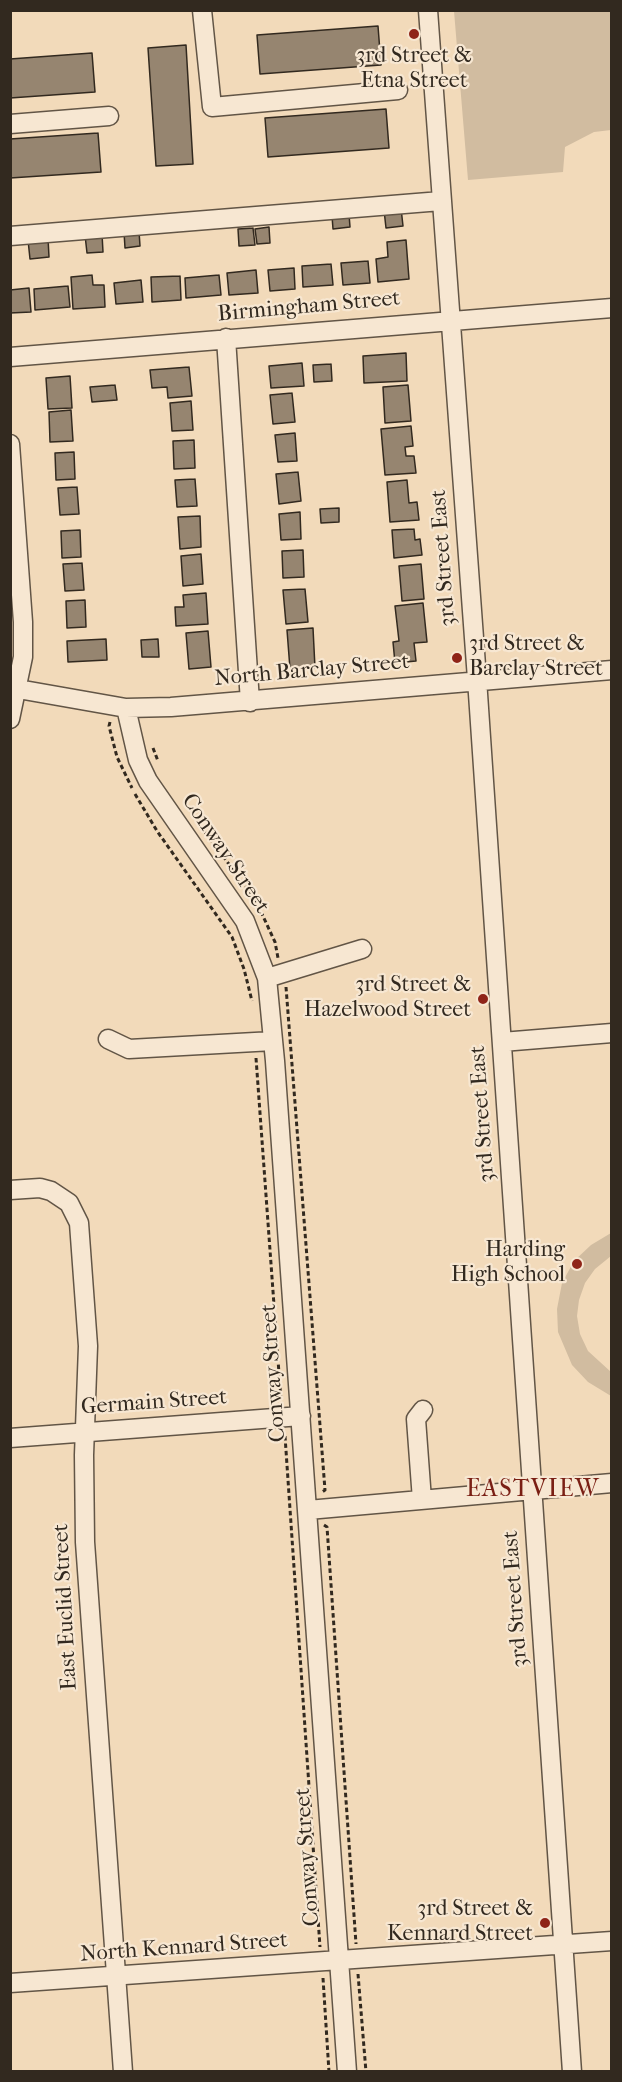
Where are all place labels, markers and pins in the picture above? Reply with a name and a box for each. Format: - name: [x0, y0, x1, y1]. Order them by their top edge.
- marker: 3rd Street & Etna Street: [407, 27, 421, 41]
- place label: 3rd Street & Etna Street: [356, 44, 472, 96]
- place label: 3rd Street & Barclay Street: [469, 632, 603, 684]
- marker: 3rd Street & Barclay Street: [450, 651, 464, 665]
- place label: 3rd Street & Hazelwood Street: [304, 973, 471, 1024]
- marker: 3rd Street & Hazelwood Street: [476, 992, 490, 1006]
- place label: Harding High School: [451, 1238, 565, 1290]
- marker: Harding High School: [570, 1257, 584, 1271]
- place label: 3rd Street & Kennard Street: [387, 1897, 533, 1948]
- marker: 3rd Street & Kennard Street: [538, 1916, 552, 1930]

